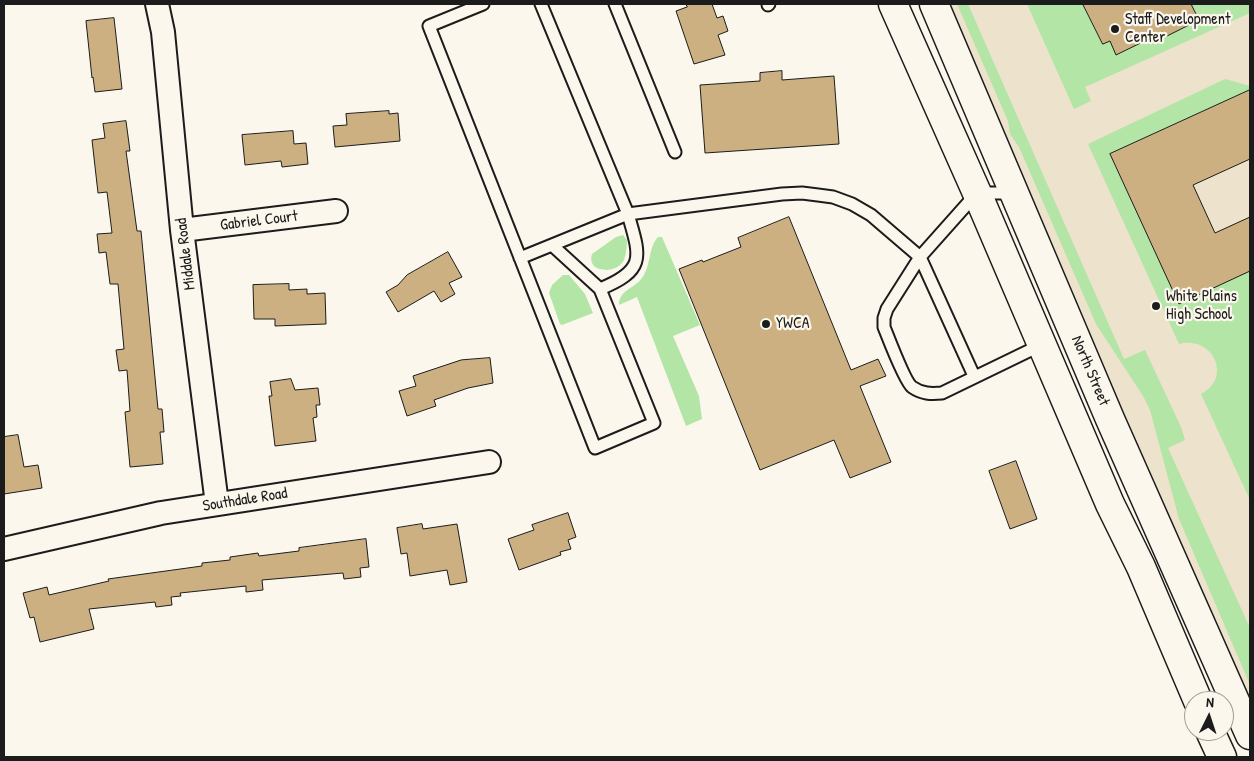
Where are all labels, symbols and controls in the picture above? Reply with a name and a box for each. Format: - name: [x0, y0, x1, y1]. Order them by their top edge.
- place label: Staff Development Center: [1125, 10, 1230, 48]
- marker: Staff Development Center: [1109, 23, 1121, 35]
- street label: Gabriel Court: [219, 207, 299, 235]
- street label: Middale Road: [172, 217, 200, 291]
- place label: White Plains High School: [1166, 287, 1237, 325]
- marker: White Plains High School: [1150, 300, 1162, 312]
- place label: YWCA: [776, 314, 810, 334]
- marker: YWCA: [760, 318, 772, 330]
- street label: North Street: [1067, 333, 1113, 409]
- street label: Southdale Road: [201, 484, 289, 516]
- north arrow: [1184, 691, 1234, 741]
- text: N: [1206, 692, 1214, 711]

